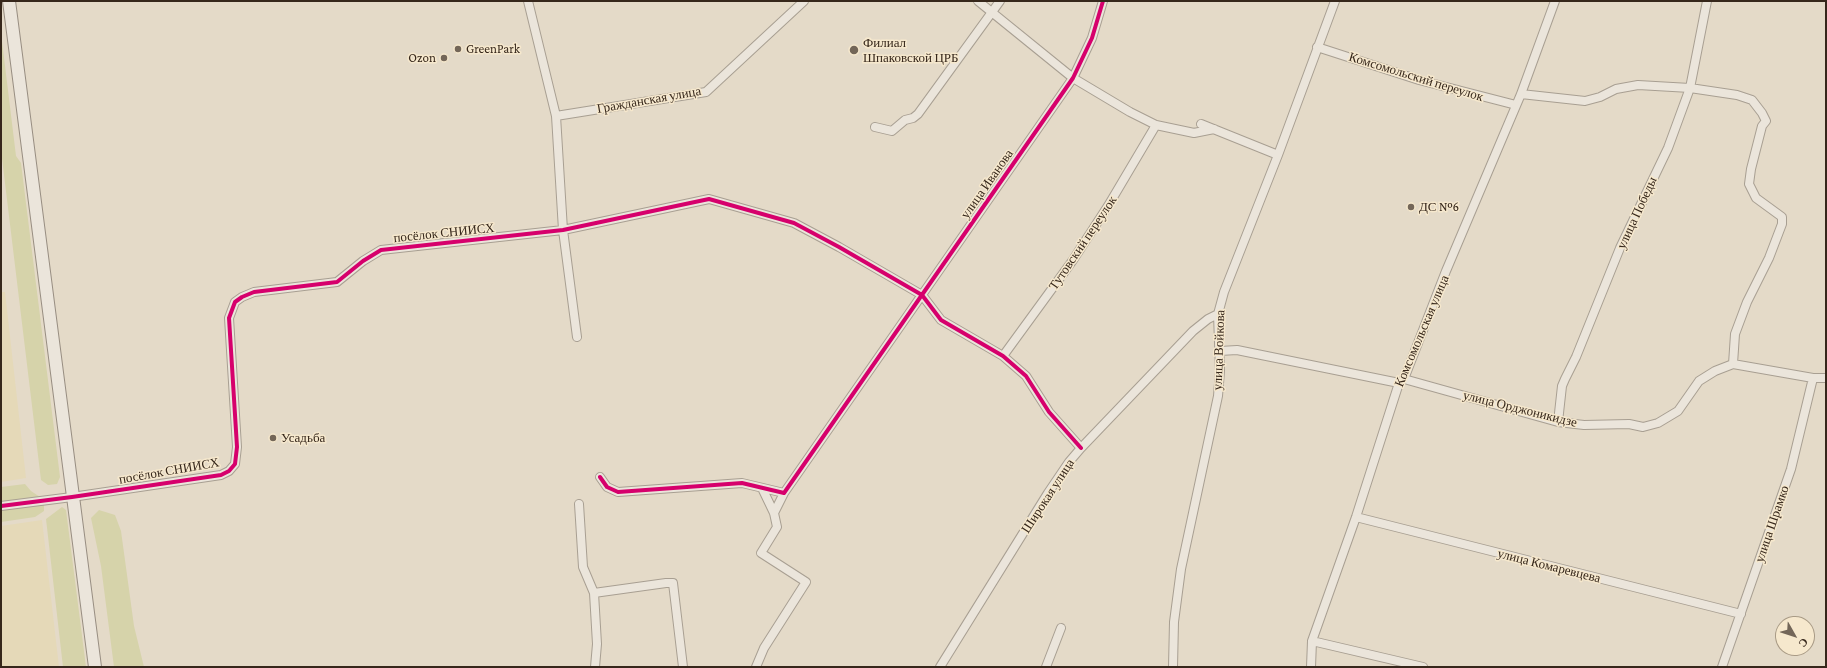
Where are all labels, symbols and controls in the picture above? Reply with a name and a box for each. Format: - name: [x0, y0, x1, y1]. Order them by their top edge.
- place label: Филиал Шпаковской ЦРБ: [863, 35, 958, 66]
- place label: GreenPark: [466, 41, 520, 57]
- marker: GreenPark: [453, 44, 463, 54]
- marker: Филиал Шпаковской ЦРБ: [848, 44, 860, 56]
- street label: Комсомольский переулок: [1347, 49, 1485, 105]
- place label: Ozon: [408, 50, 436, 66]
- marker: Ozon: [439, 53, 449, 63]
- street label: Гражданская улица: [596, 83, 702, 117]
- street label: улица Иванова: [957, 146, 1017, 222]
- street label: улица Победы: [1613, 174, 1661, 252]
- street label: Тутовский переулок: [1046, 193, 1120, 293]
- place label: ДС №6: [1419, 199, 1459, 215]
- marker: ДС №6: [1406, 202, 1416, 212]
- street label: посёлок СНИИСХ: [393, 220, 495, 246]
- street label: Комсомольская улица: [1391, 273, 1453, 389]
- street label: улица Войкова: [1210, 309, 1228, 391]
- street label: улица Орджоникидзе: [1461, 387, 1579, 431]
- place label: Усадьба: [281, 430, 325, 446]
- marker: Усадьба: [268, 433, 278, 443]
- street label: посёлок СНИИСХ: [118, 454, 220, 488]
- street label: Широкая улица: [1018, 456, 1078, 536]
- street label: улица Шрамко: [1752, 483, 1792, 565]
- street label: улица Комаревцева: [1496, 546, 1602, 586]
- north arrow: [1775, 616, 1815, 656]
- text: С: [1796, 636, 1811, 650]

